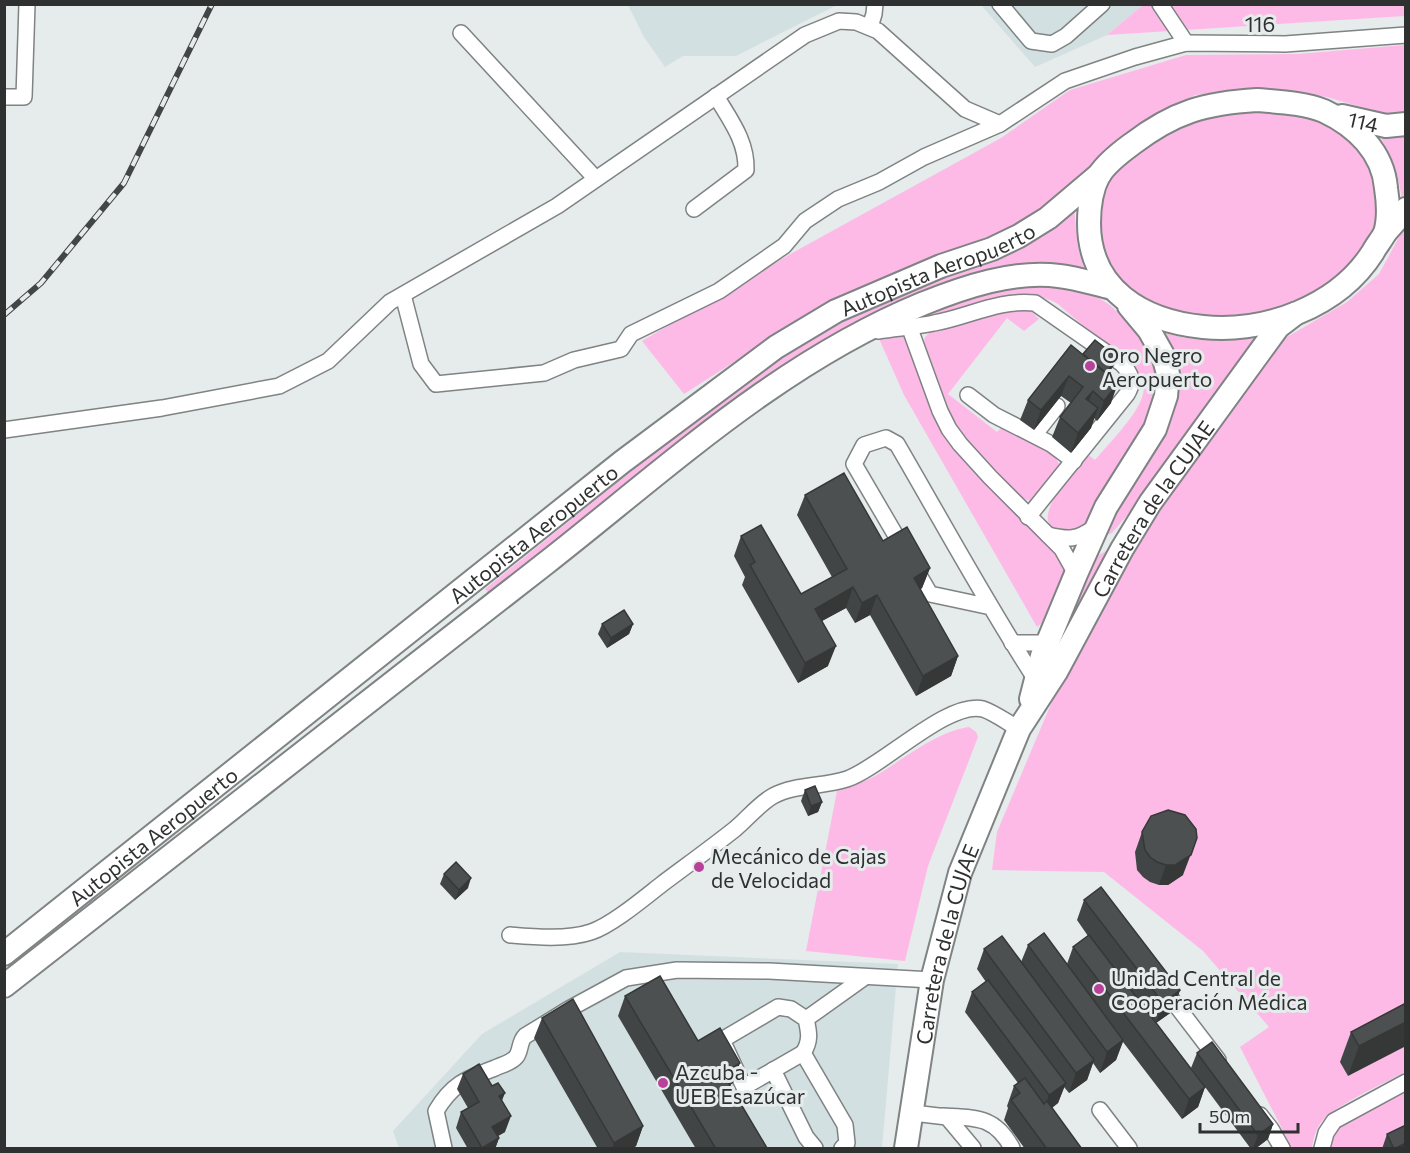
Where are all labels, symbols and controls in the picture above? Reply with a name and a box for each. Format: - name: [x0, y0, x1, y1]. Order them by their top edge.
- street label: 116: [1245, 11, 1275, 36]
- street label: 114: [1346, 105, 1382, 137]
- street label: Autopista Aeropuerto: [836, 217, 1039, 320]
- place label: Oro Negro Aeropuerto: [1102, 342, 1212, 391]
- marker: Oro Negro Aeropuerto: [1083, 359, 1097, 373]
- street label: Carretera de la CUJAE: [1086, 415, 1219, 601]
- street label: Autopista Aeropuerto: [444, 458, 622, 608]
- street label: Autopista Aeropuerto: [63, 761, 242, 910]
- street label: Carretera de la CUJAE: [910, 840, 983, 1046]
- place label: Mecánico de Cajas de Velocidad: [711, 843, 886, 892]
- marker: Mecánico de Cajas de Velocidad: [692, 860, 706, 874]
- place label: Unidad Central de Cooperación Médica: [1111, 965, 1308, 1014]
- marker: Unidad Central de Cooperación Médica: [1092, 982, 1106, 996]
- place label: Azcuba - UEB Esazúcar: [675, 1059, 805, 1108]
- marker: Azcuba - UEB Esazúcar: [656, 1076, 670, 1090]
- scale bar: [1200, 1096, 1298, 1134]
- text: 50 m: [1209, 1105, 1250, 1127]

